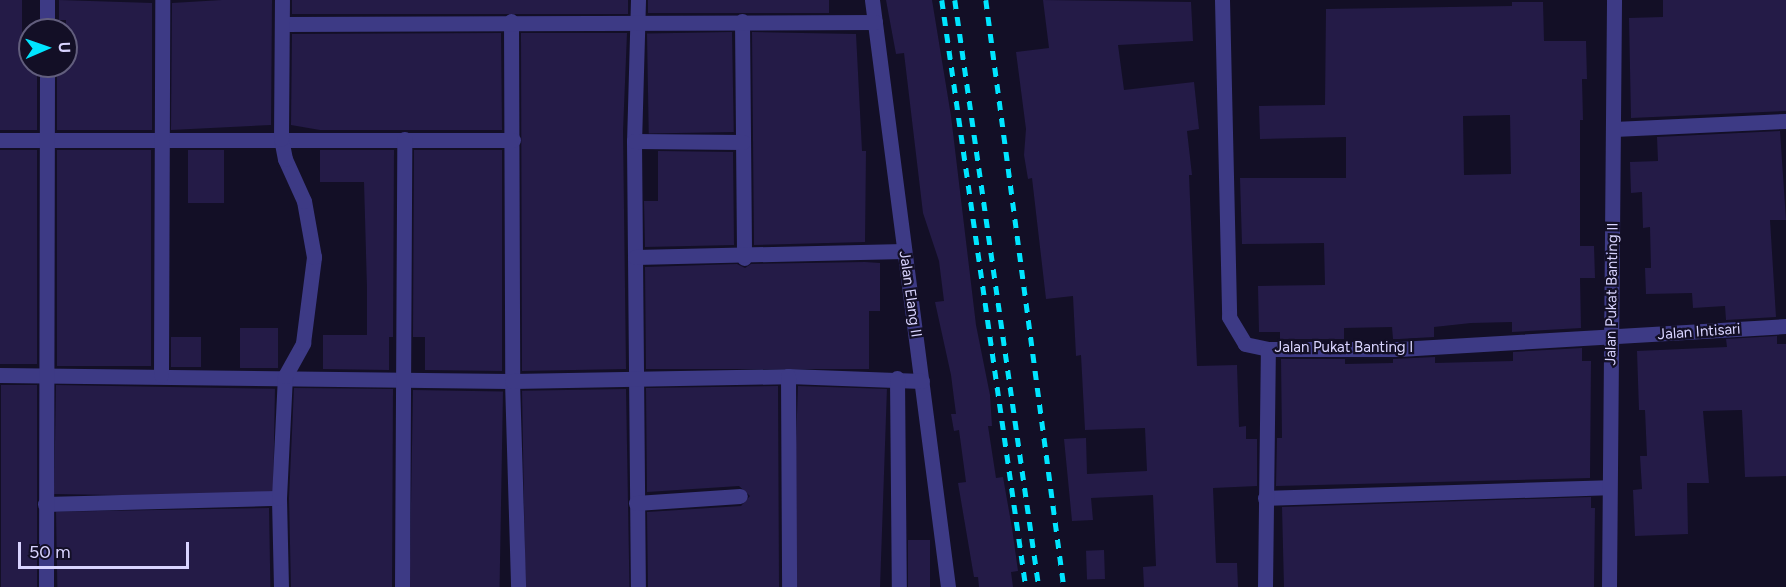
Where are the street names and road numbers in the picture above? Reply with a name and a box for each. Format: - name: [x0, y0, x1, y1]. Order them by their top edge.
- street label: Jalan Pukat Banting II: [1602, 222, 1622, 366]
- street label: Jalan Elang II: [895, 250, 925, 338]
- street label: Jalan Intisari: [1657, 320, 1741, 344]
- street label: Jalan Pukat Banting I: [1275, 339, 1413, 357]

